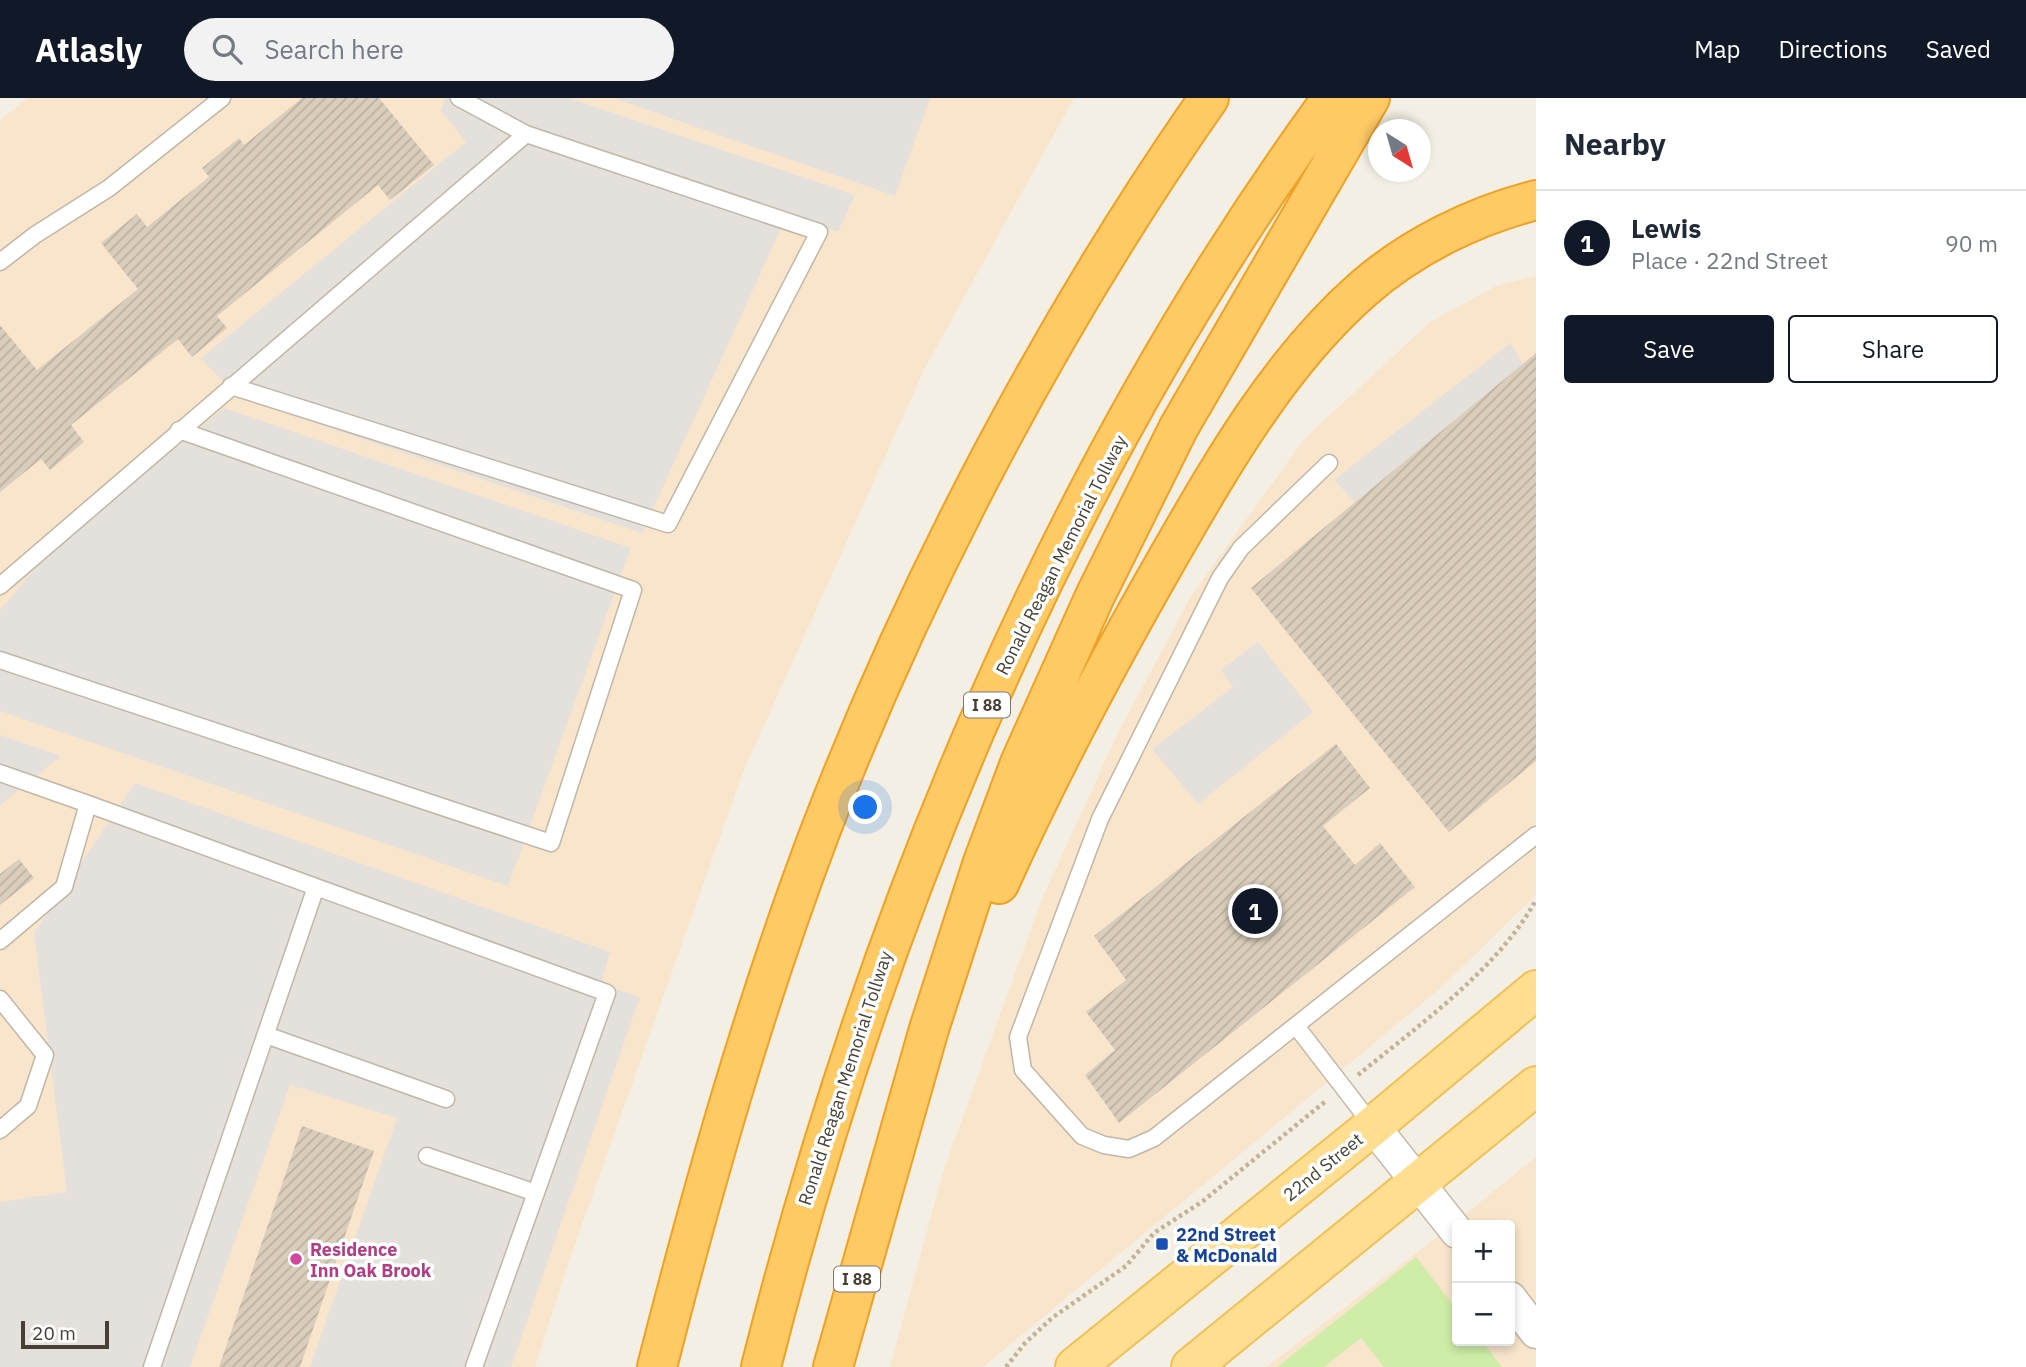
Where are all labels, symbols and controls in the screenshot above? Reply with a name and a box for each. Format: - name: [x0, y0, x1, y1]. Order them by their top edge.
- search box: [184, 18, 674, 81]
- text: Atlasly: [35, 28, 142, 71]
- icon: search: [208, 30, 246, 68]
- text: Search here: [264, 32, 404, 66]
- text: Map: [1694, 33, 1740, 65]
- text: Directions: [1778, 33, 1888, 65]
- text: Saved: [1926, 33, 1991, 65]
- north arrow: [1368, 119, 1431, 182]
- text: Nearby: [1564, 124, 1666, 163]
- text: Lewis: [1631, 211, 1701, 245]
- text: 1: [1580, 228, 1594, 258]
- text: 90 m: [1945, 228, 1998, 258]
- text: Place · 22nd Street: [1631, 245, 1828, 275]
- button: Save: [1564, 315, 1774, 383]
- button: Share: [1788, 315, 1998, 383]
- street label: Ronald Reagan Memorial Tollway: [990, 431, 1132, 679]
- road number: I 88: [964, 692, 1010, 718]
- your location: [848, 790, 882, 824]
- pin: 1: [1232, 885, 1278, 937]
- street label: Ronald Reagan Memorial Tollway: [793, 948, 897, 1208]
- street label: 22nd Street: [1279, 1128, 1367, 1206]
- map controls: [1452, 1220, 1515, 1346]
- button: +: [1452, 1220, 1515, 1283]
- place label: 22nd Street & McDonald: [1176, 1223, 1277, 1267]
- marker: 22nd Street & McDonald: [1154, 1236, 1170, 1252]
- place label: Residence Inn Oak Brook: [310, 1238, 432, 1282]
- marker: Residence Inn Oak Brook: [288, 1251, 304, 1267]
- road number: I 88: [834, 1266, 880, 1292]
- button: −: [1452, 1283, 1515, 1346]
- scale bar: [21, 1318, 108, 1350]
- text: 20 m: [32, 1321, 76, 1345]

